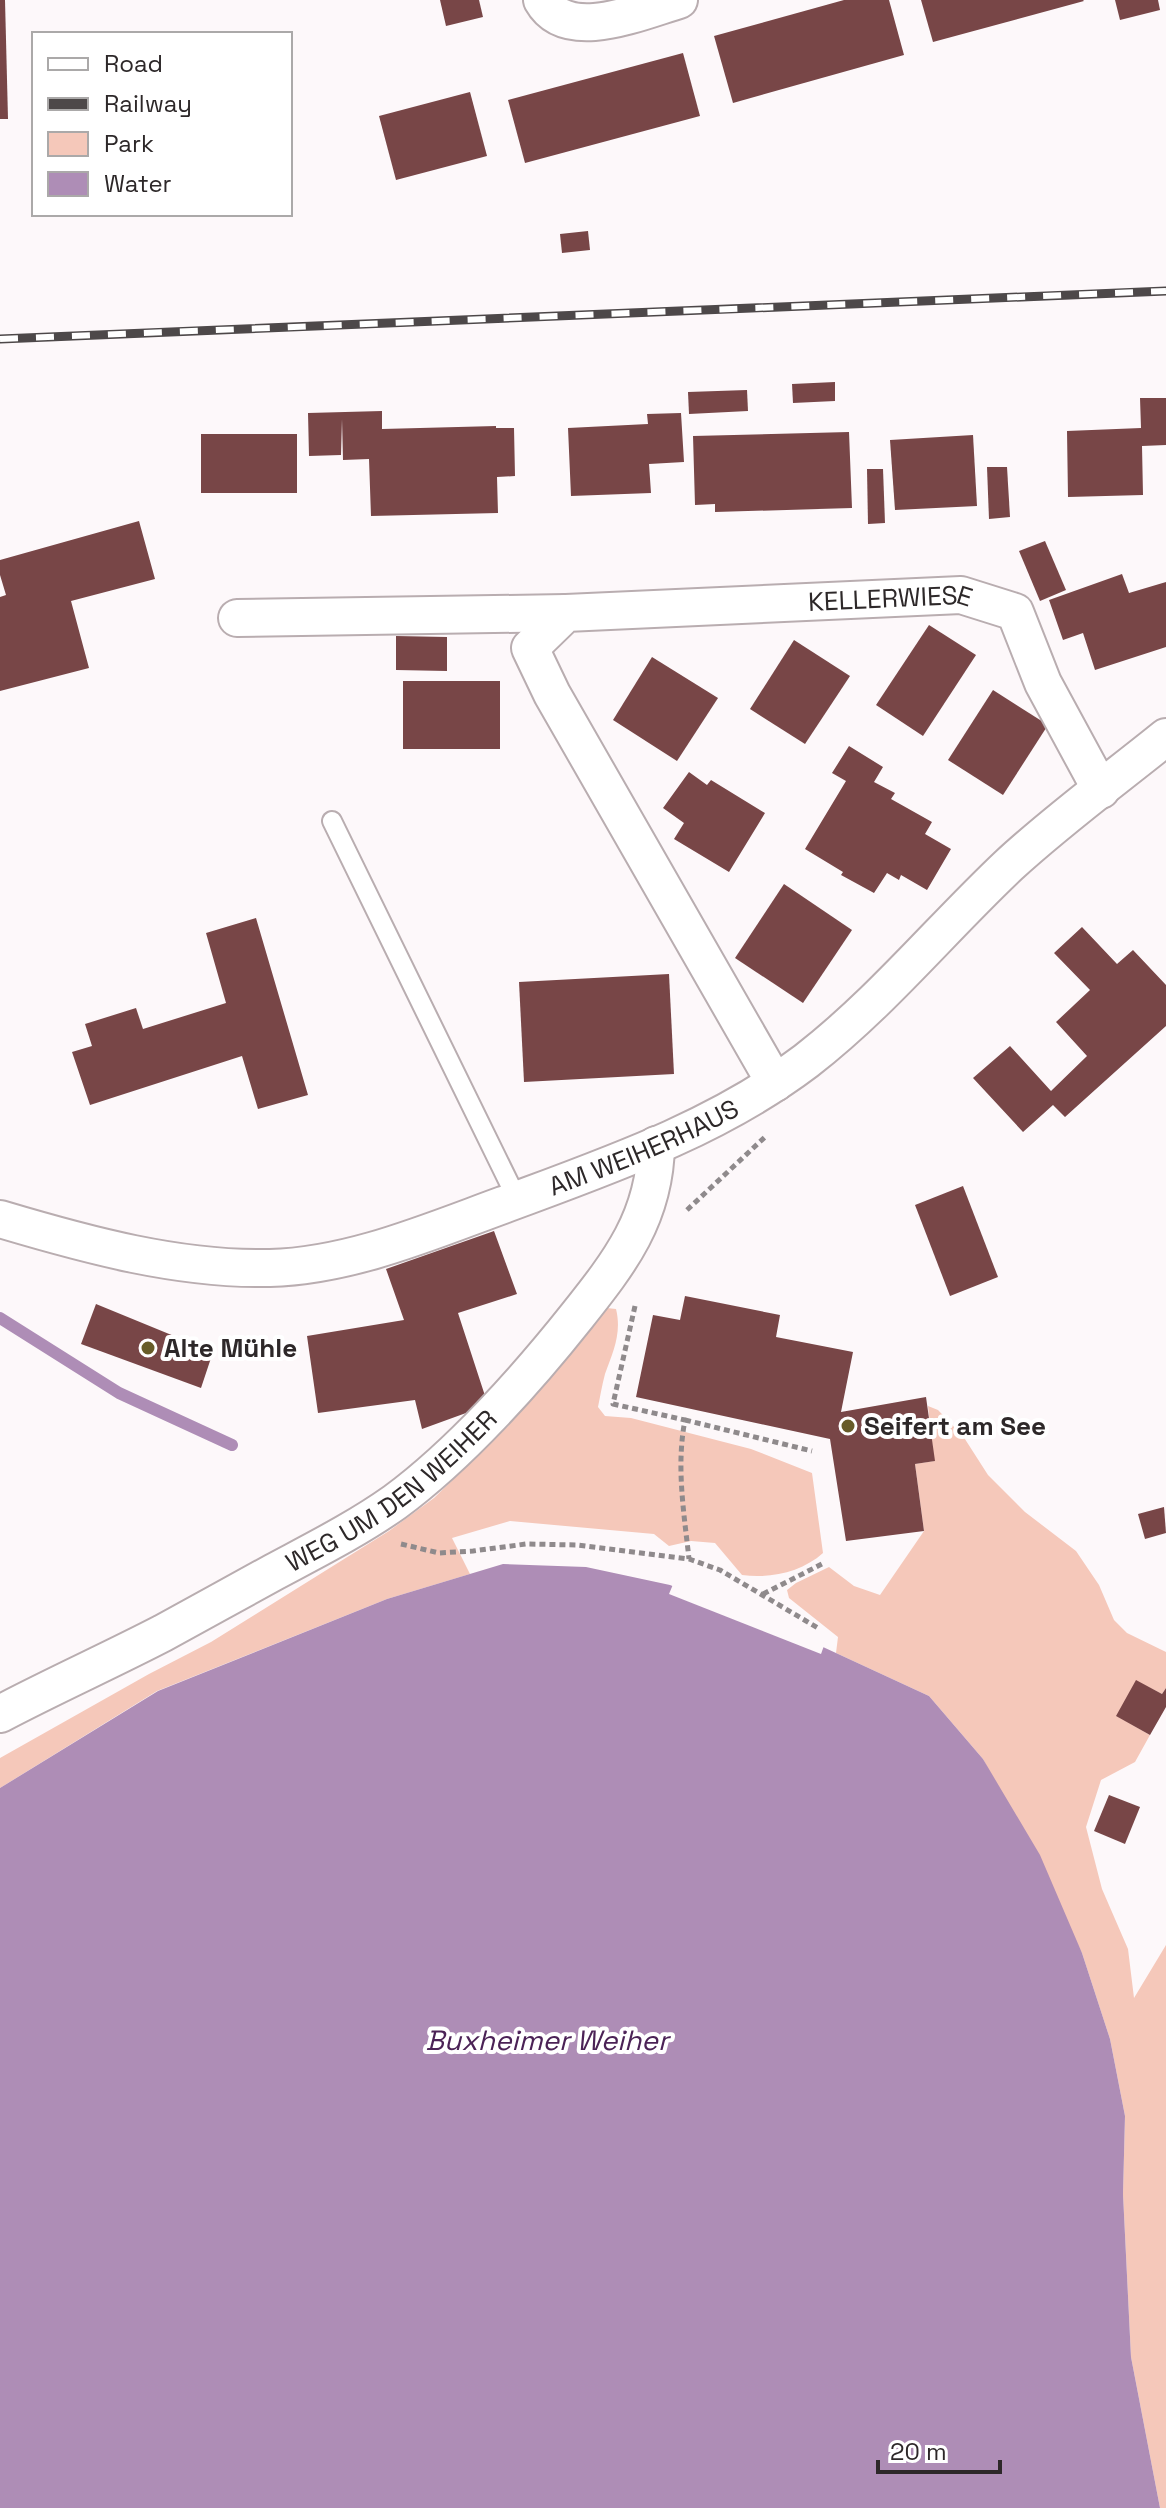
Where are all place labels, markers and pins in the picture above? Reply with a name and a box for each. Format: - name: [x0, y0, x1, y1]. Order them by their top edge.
- place label: Alte Mühle: [164, 1331, 297, 1365]
- marker: Alte Mühle: [139, 1339, 157, 1357]
- place label: Seifert am See: [864, 1409, 1046, 1443]
- marker: Seifert am See: [839, 1417, 857, 1435]

